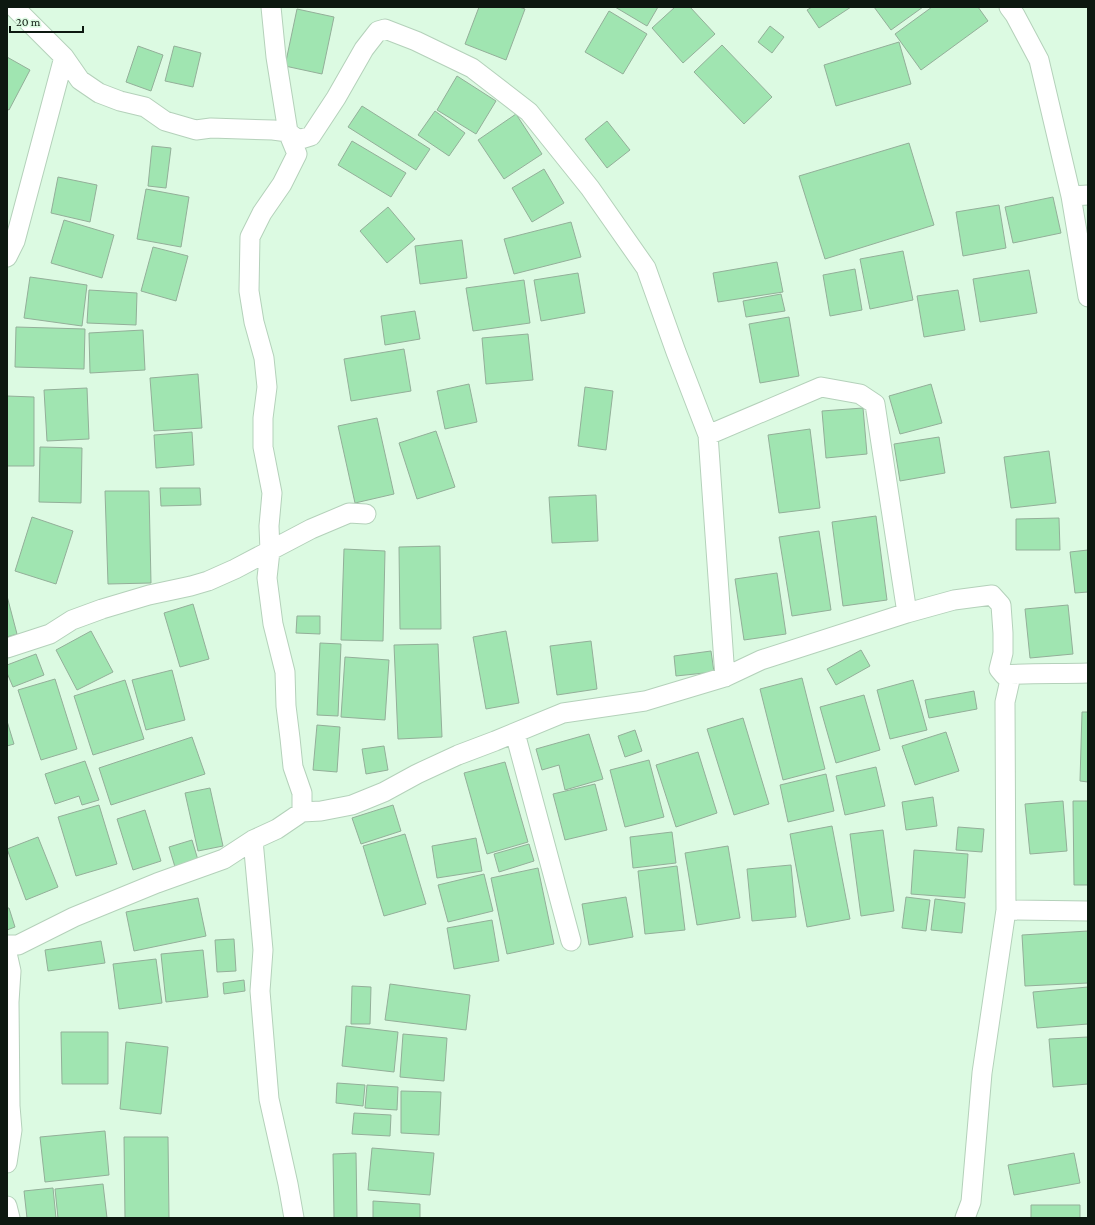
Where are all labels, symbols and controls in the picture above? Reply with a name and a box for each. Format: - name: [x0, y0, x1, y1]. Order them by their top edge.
- scale bar: [10, 8, 83, 34]
- text: 20 m: [16, 15, 41, 29]

